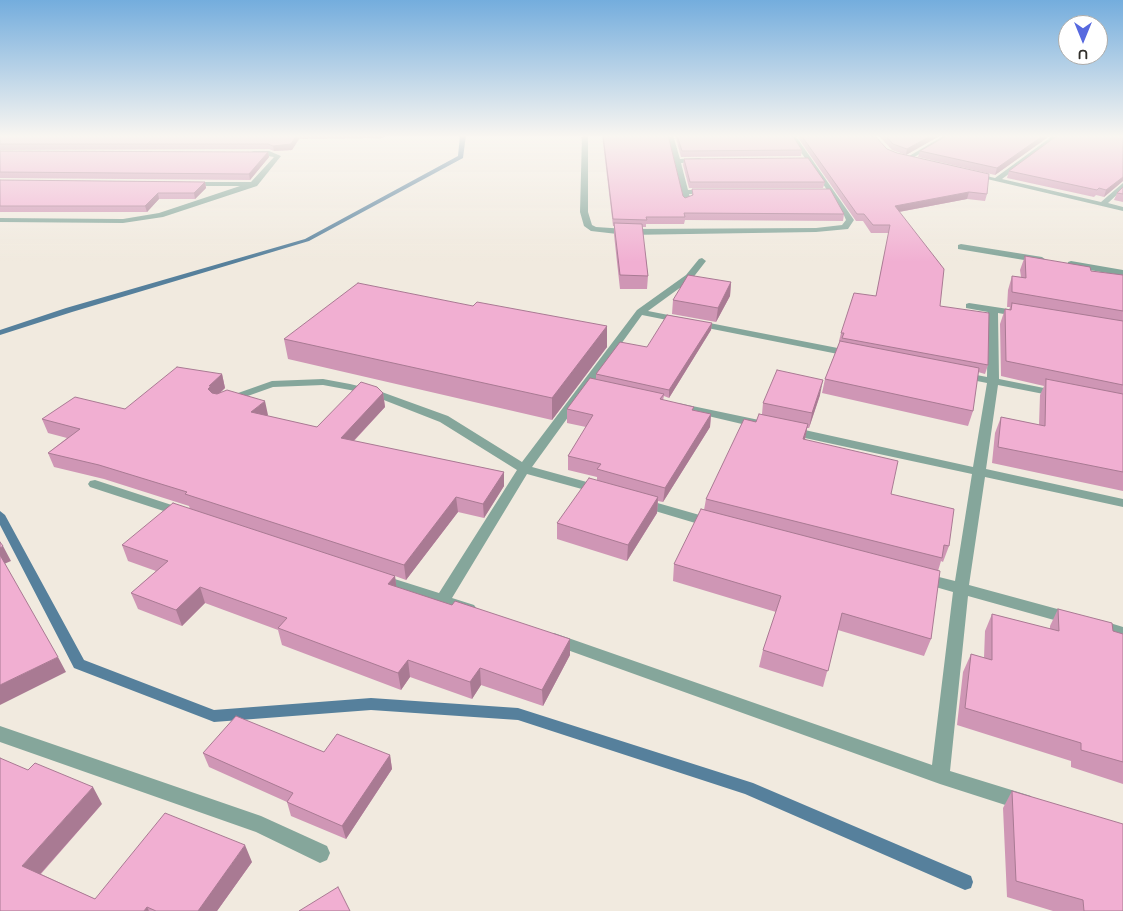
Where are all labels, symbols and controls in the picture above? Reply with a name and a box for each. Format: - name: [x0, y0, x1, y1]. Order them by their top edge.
- north arrow: [1058, 15, 1108, 65]
- text: U: [1078, 46, 1088, 63]

